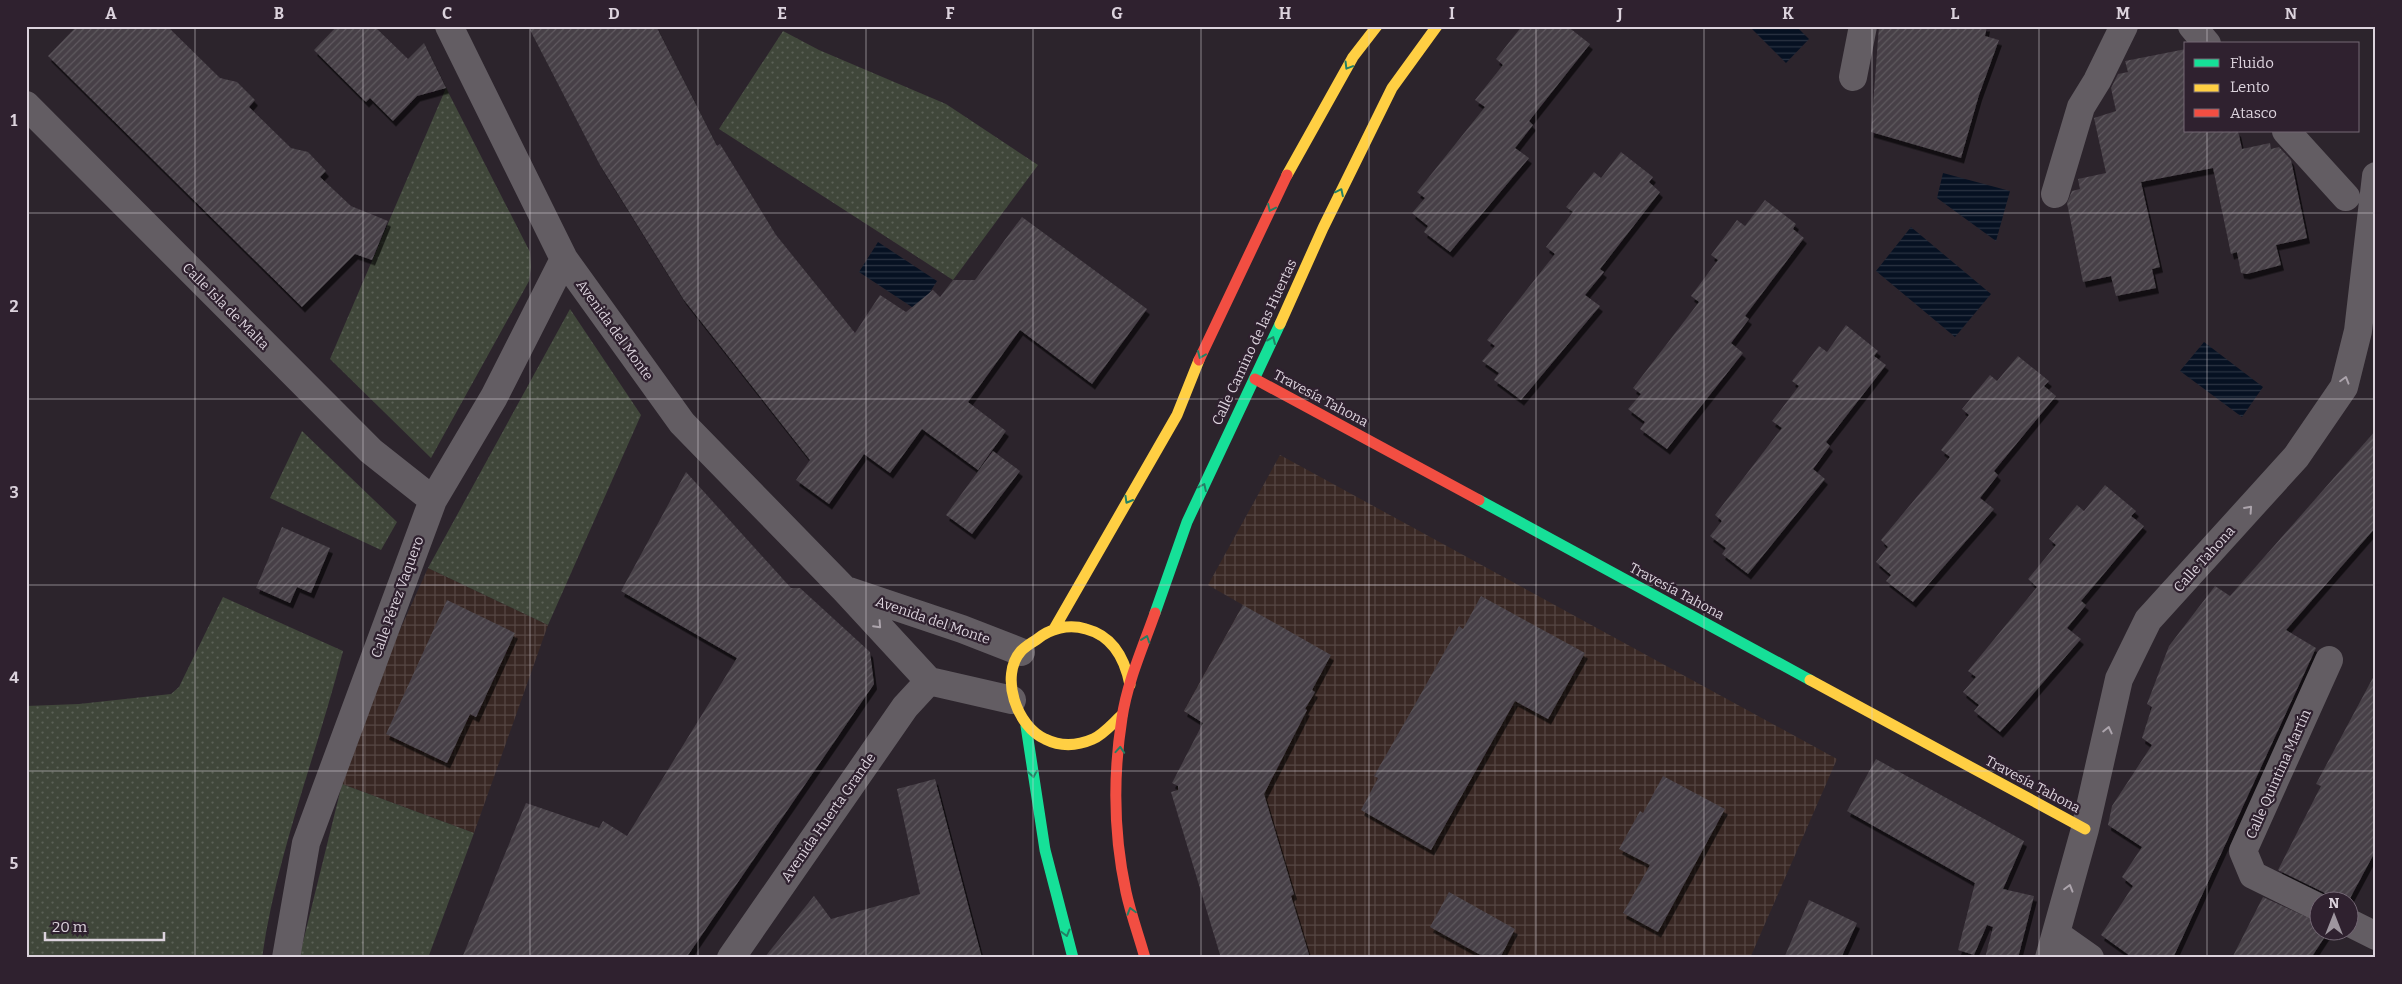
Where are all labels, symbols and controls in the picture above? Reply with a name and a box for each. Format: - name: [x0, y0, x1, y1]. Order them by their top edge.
- text: A: [105, 4, 117, 23]
- text: B: [274, 4, 284, 23]
- text: C: [442, 4, 452, 23]
- text: D: [608, 4, 620, 23]
- text: E: [777, 4, 787, 23]
- text: F: [946, 4, 955, 23]
- text: G: [1111, 4, 1123, 23]
- text: H: [1279, 4, 1292, 23]
- text: I: [1449, 4, 1455, 23]
- text: J: [1616, 4, 1623, 23]
- text: K: [1782, 4, 1794, 23]
- text: L: [1951, 4, 1960, 23]
- text: M: [2116, 4, 2130, 23]
- text: N: [2285, 4, 2297, 23]
- legend: [2184, 42, 2360, 132]
- text: Fluido: [2230, 54, 2274, 72]
- one-way arrow: [1345, 60, 1355, 69]
- text: Lento: [2230, 78, 2270, 96]
- text: Atasco: [2230, 104, 2277, 122]
- text: 1: [11, 111, 18, 130]
- one-way arrow: [1334, 189, 1344, 198]
- one-way arrow: [1266, 203, 1277, 212]
- street label: Calle Camino de las Huertas: [1208, 256, 1300, 428]
- street label: Calle Isla de Malta: [179, 259, 273, 354]
- street label: Avenida del Monte: [572, 277, 657, 384]
- text: 2: [9, 297, 19, 316]
- one-way arrow: [1266, 336, 1277, 345]
- one-way arrow: [1197, 350, 1208, 359]
- street label: Travesía Tahona: [1270, 366, 1371, 431]
- one-way arrow: [2340, 376, 2350, 384]
- text: 3: [9, 483, 19, 502]
- one-way arrow: [1197, 483, 1208, 492]
- one-way arrow: [1125, 494, 1135, 503]
- one-way arrow: [2243, 506, 2252, 515]
- street label: Calle Tahona: [2170, 522, 2239, 596]
- street label: Calle Pérez Vaquero: [368, 534, 427, 660]
- street label: Travesía Tahona: [1626, 559, 1727, 624]
- street label: Avenida del Monte: [873, 593, 992, 648]
- one-way arrow: [872, 620, 881, 629]
- one-way arrow: [1140, 635, 1150, 644]
- text: 4: [9, 668, 19, 687]
- street label: Calle Quintina Martín: [2242, 707, 2315, 842]
- one-way arrow: [2102, 725, 2113, 734]
- one-way arrow: [1114, 746, 1125, 754]
- street label: Avenida Huerta Grande: [777, 750, 879, 885]
- street label: Travesía Tahona: [1982, 752, 2083, 817]
- one-way arrow: [1028, 770, 1038, 778]
- text: 5: [10, 854, 19, 873]
- one-way arrow: [2063, 884, 2073, 892]
- north arrow: [2310, 892, 2360, 942]
- text: N: [2329, 895, 2340, 912]
- one-way arrow: [1127, 908, 1137, 916]
- scale bar: [45, 909, 164, 941]
- text: 20 m: [52, 918, 88, 936]
- one-way arrow: [1060, 929, 1071, 938]

